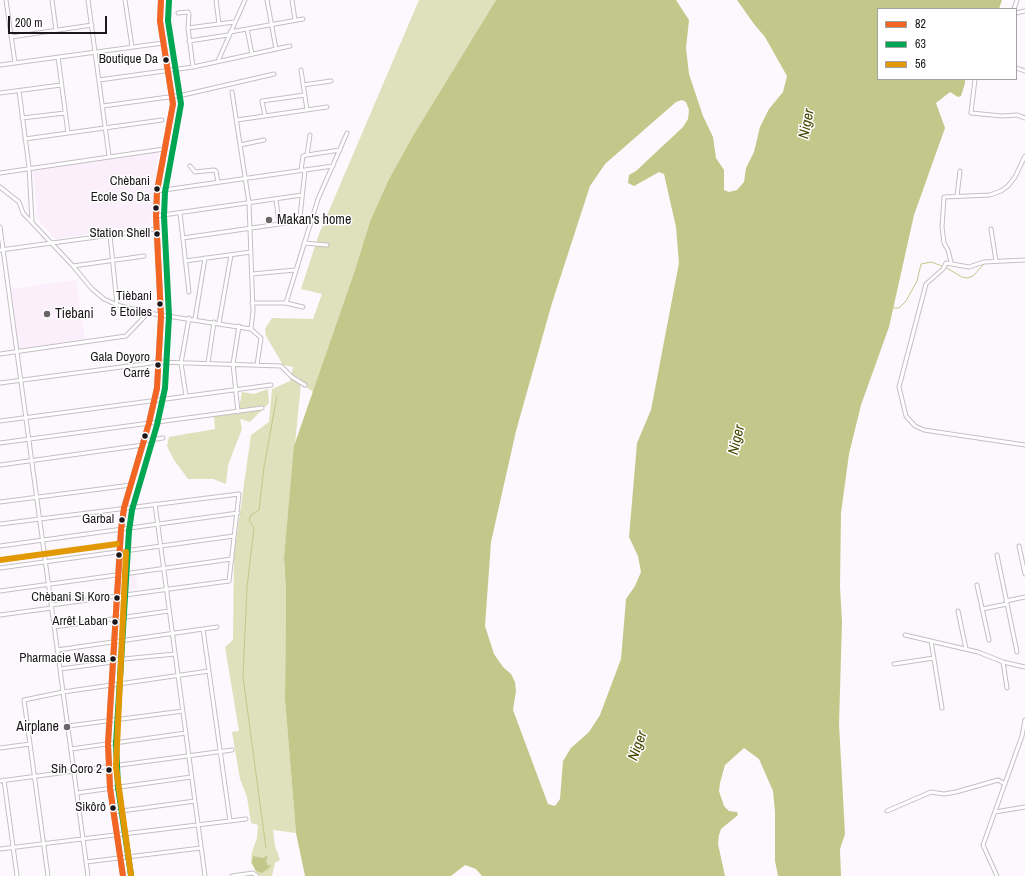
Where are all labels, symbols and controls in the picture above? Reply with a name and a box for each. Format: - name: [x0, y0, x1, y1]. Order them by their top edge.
- scale bar: [10, 8, 109, 34]
- legend: [877, 8, 1017, 80]
- text: 200 m: [15, 15, 42, 31]
- text: 82: [915, 16, 926, 32]
- text: 63: [915, 36, 926, 52]
- place label: Boutique Da: [99, 52, 158, 68]
- marker: Boutique Da: [161, 55, 171, 65]
- text: 56: [915, 56, 926, 72]
- water label: Niger: [795, 108, 819, 140]
- place label: Chèbani Ecole So Da: [91, 174, 150, 205]
- marker: Chèbani Ecole So Da: [152, 184, 162, 194]
- unlabelled marker: [151, 203, 161, 213]
- place label: Makan's home: [277, 212, 351, 228]
- marker: Makan's home: [264, 215, 274, 225]
- place label: Station Shell: [90, 226, 150, 242]
- marker: Station Shell: [152, 229, 162, 239]
- place label: Tièbani 5 Etoiles: [111, 289, 152, 320]
- marker: Tièbani 5 Etoiles: [155, 299, 165, 309]
- place label: Tiebani: [55, 306, 94, 322]
- marker: Tiebani: [42, 309, 52, 319]
- place label: Gala Doyoro Carré: [90, 350, 150, 381]
- marker: Gala Doyoro Carré: [153, 360, 163, 370]
- water label: Niger: [725, 423, 749, 457]
- unlabelled marker: [140, 431, 150, 441]
- place label: Garbal: [82, 512, 114, 528]
- marker: Garbal: [117, 515, 127, 525]
- unlabelled marker: [114, 550, 124, 560]
- place label: Chèbani Si Koro: [31, 590, 110, 606]
- marker: Chèbani Si Koro: [112, 593, 122, 603]
- place label: Arrêt Laban: [52, 614, 108, 630]
- marker: Arrêt Laban: [110, 617, 120, 627]
- place label: Pharmacie Wassa: [19, 651, 106, 667]
- marker: Pharmacie Wassa: [108, 654, 118, 664]
- place label: Airplane: [16, 719, 59, 735]
- marker: Airplane: [62, 722, 72, 732]
- water label: Niger: [624, 729, 652, 763]
- place label: Sih Coro 2: [51, 762, 102, 778]
- marker: Sih Coro 2: [104, 765, 114, 775]
- place label: Sikôrô: [75, 800, 106, 816]
- marker: Sikôrô: [108, 803, 118, 813]

